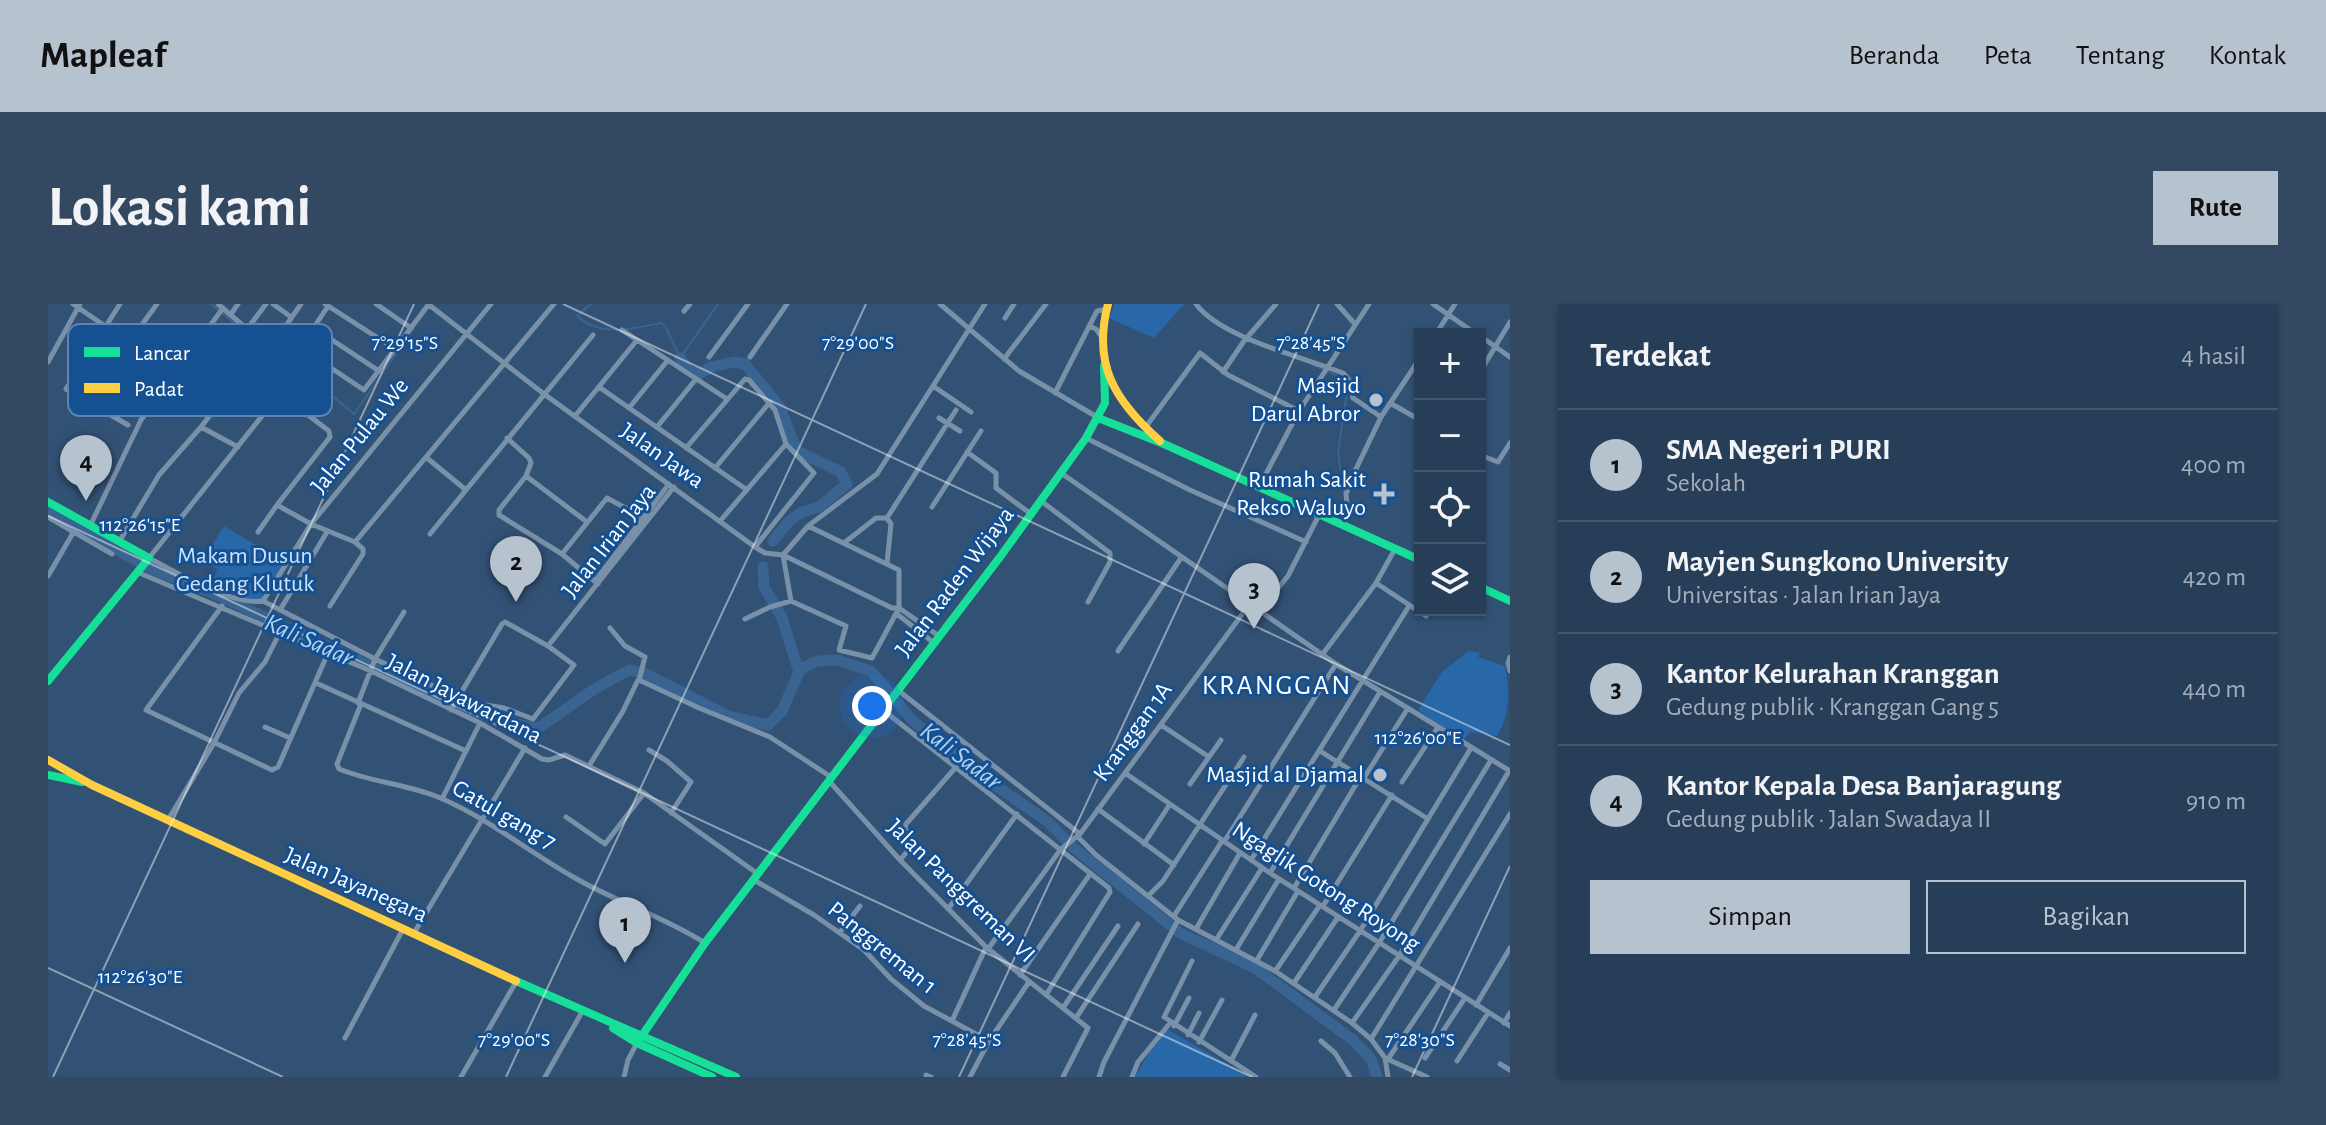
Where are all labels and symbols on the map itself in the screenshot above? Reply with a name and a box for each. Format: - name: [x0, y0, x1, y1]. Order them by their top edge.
- legend: [68, 324, 332, 416]
- text: 7°29'15"S: [372, 333, 438, 353]
- text: 7°29'00"S: [822, 333, 894, 353]
- text: 7°28'45"S: [1276, 333, 1346, 353]
- text: Lancar: [134, 342, 190, 364]
- street label: Jalan Pulau We: [307, 374, 413, 498]
- place label: Masjid Darul Abror: [1251, 374, 1360, 426]
- text: Padat: [134, 378, 184, 400]
- marker: Masjid Darul Abror: [1367, 391, 1385, 409]
- street label: Jalan Jawa: [616, 419, 708, 493]
- pin: 4: [60, 435, 112, 501]
- place label: Rumah Sakit Rekso Waluyo: [1236, 468, 1366, 520]
- street label: Jalan Irian Jaya: [557, 480, 661, 602]
- marker: Rumah Sakit Rekso Waluyo: [1373, 483, 1395, 505]
- street label: Jalan Raden Wijaya: [891, 503, 1019, 661]
- text: 112°26'15"E: [99, 515, 181, 535]
- pin: 2: [490, 536, 542, 602]
- park label: Makam Dusun Gedang Klutuk: [176, 544, 314, 596]
- pin: 3: [1228, 563, 1280, 629]
- water label: Kali Sadar: [261, 609, 359, 672]
- street label: Jalan Jayawardana: [383, 650, 545, 748]
- district label: KRANGGAN: [1202, 672, 1352, 700]
- street label: Kranggan 1A: [1089, 678, 1177, 786]
- your location: [852, 686, 892, 726]
- water label: Kali Sadar: [916, 717, 1008, 796]
- text: 112°26'00"E: [1375, 728, 1462, 748]
- place label: Masjid al Djamal: [1206, 763, 1364, 787]
- marker: Masjid al Djamal: [1371, 766, 1389, 784]
- street label: Gatul gang 7: [448, 776, 560, 854]
- street label: Jalan Panggreman VI: [883, 815, 1039, 967]
- street label: Ngaglik Gotong Royong: [1228, 817, 1424, 957]
- street label: Jalan Jayanegara: [281, 843, 431, 927]
- pin: 1: [599, 897, 651, 963]
- street label: Panggreman 1: [823, 897, 941, 999]
- text: 112°26'30"E: [98, 967, 183, 987]
- text: 7°29'00"S: [478, 1030, 550, 1050]
- text: 7°28'45"S: [932, 1030, 1002, 1050]
- text: 7°28'30"S: [1385, 1030, 1455, 1050]

